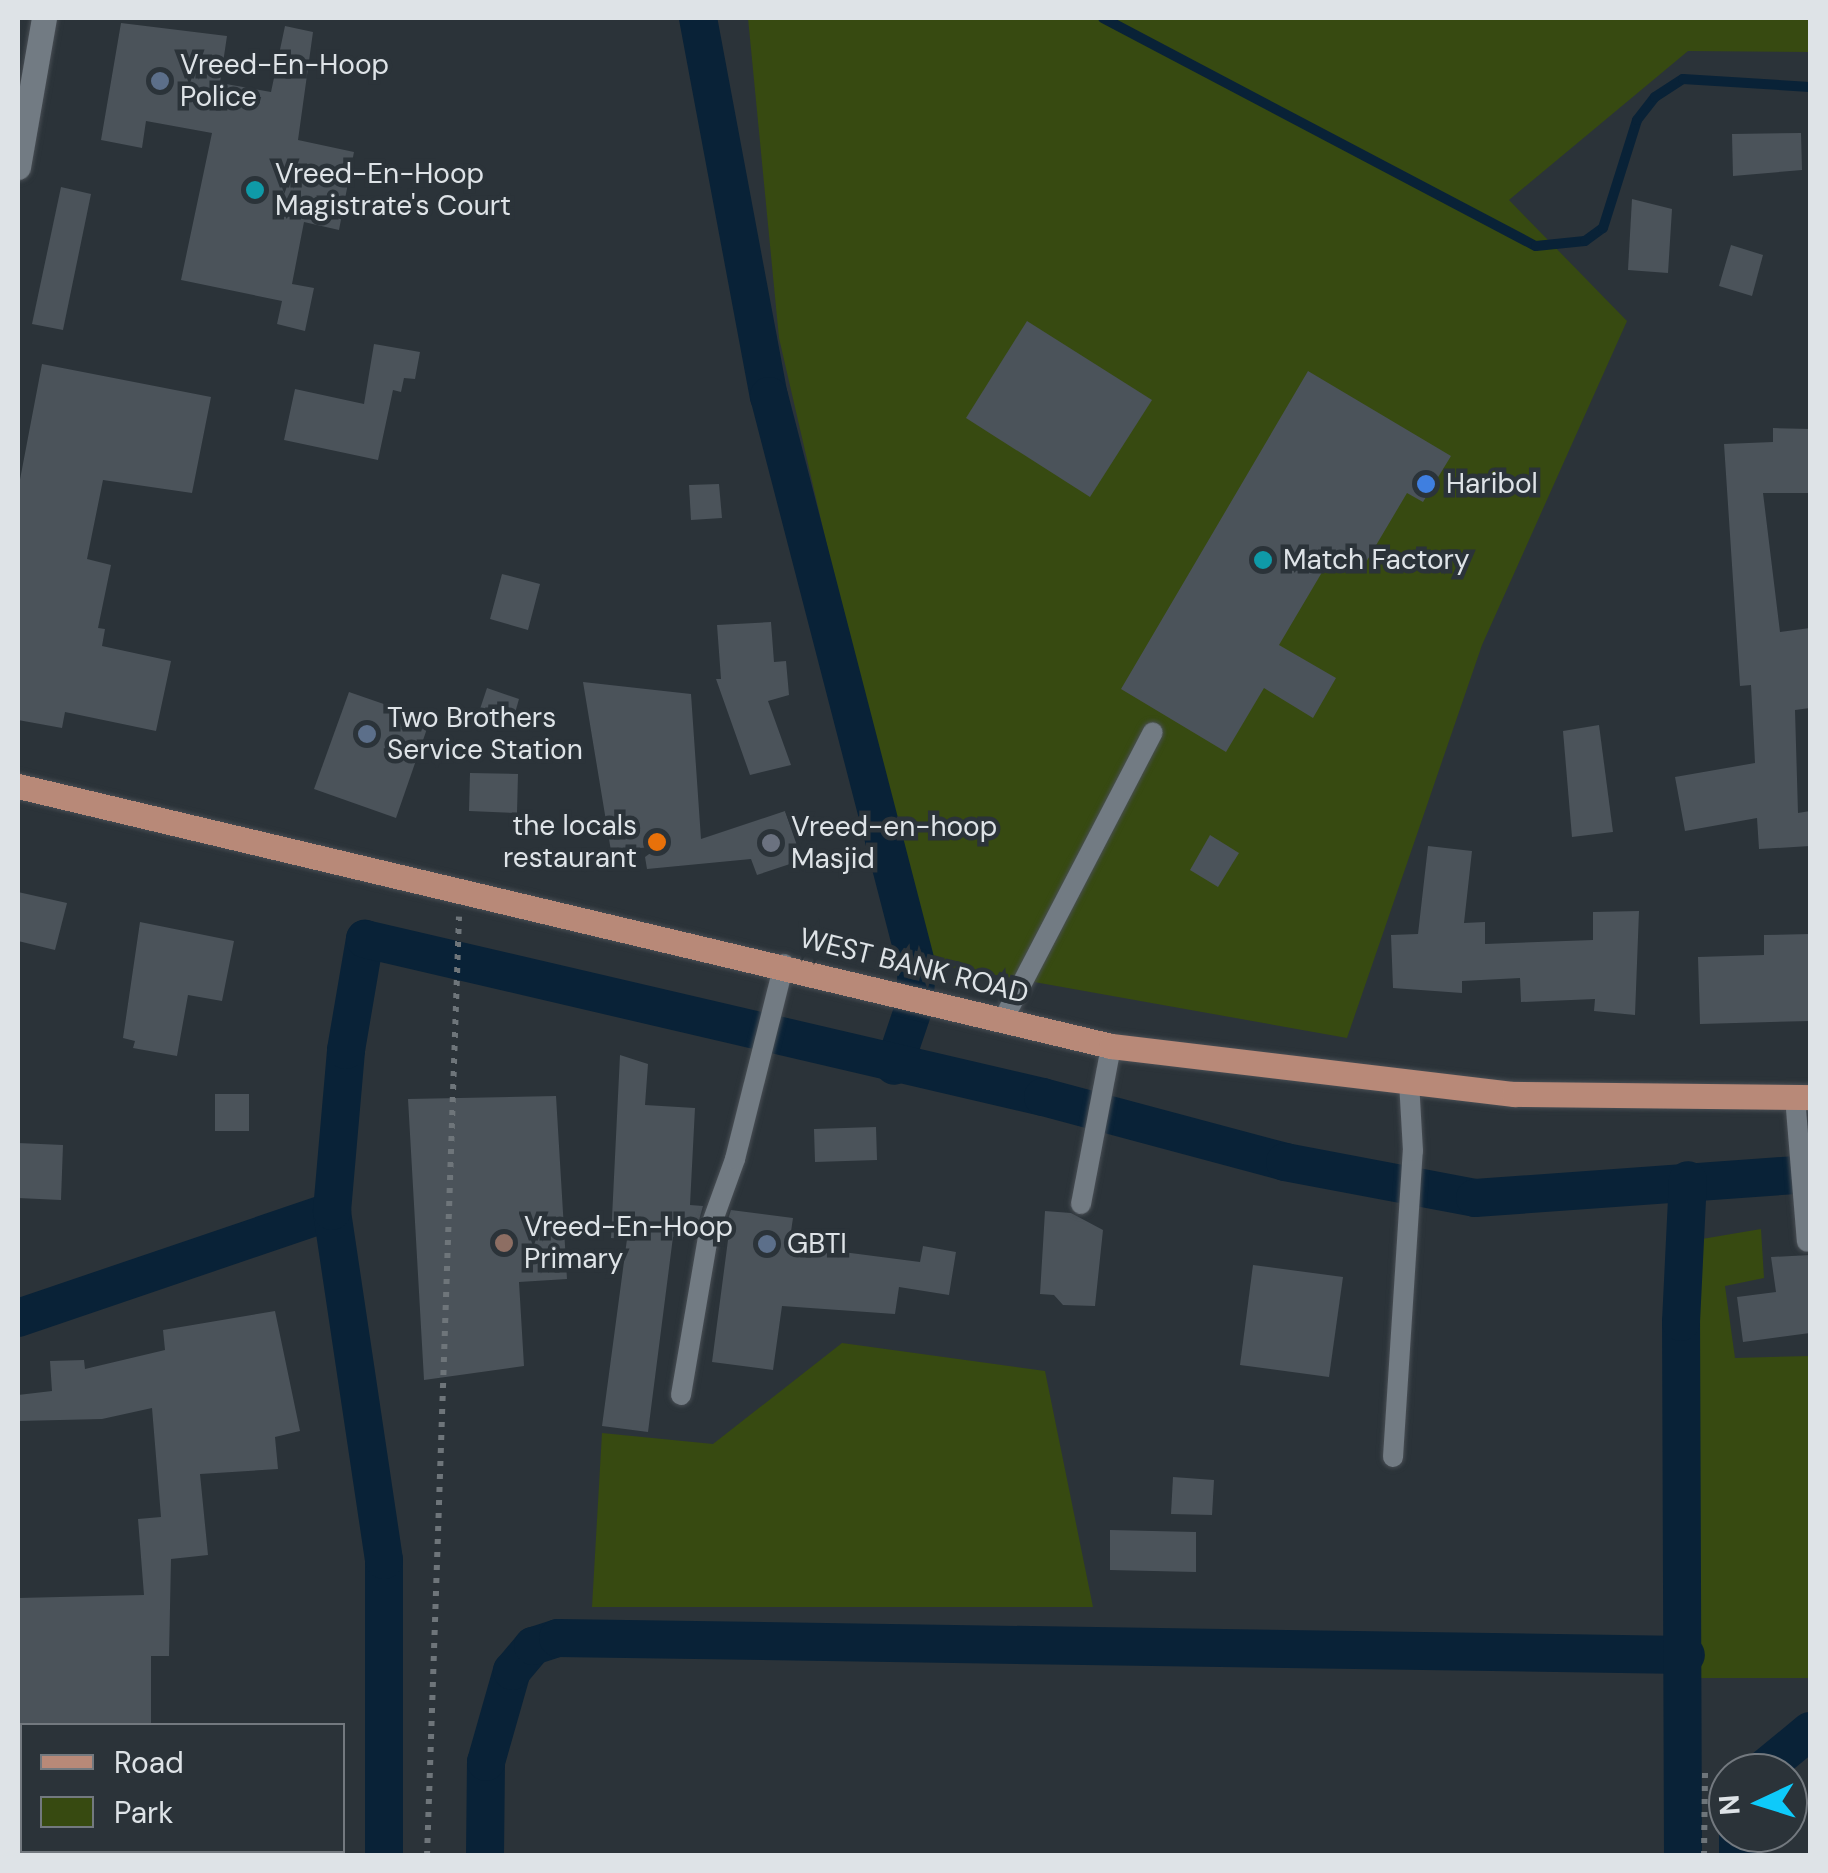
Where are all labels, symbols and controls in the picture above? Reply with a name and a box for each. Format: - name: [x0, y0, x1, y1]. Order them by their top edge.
- place label: Vreed-En-Hoop Police: [180, 48, 389, 114]
- marker: Vreed-En-Hoop Police: [149, 70, 171, 92]
- place label: Vreed-En-Hoop Magistrate's Court: [275, 157, 511, 223]
- marker: Vreed-En-Hoop Magistrate's Court: [244, 179, 266, 201]
- place label: Haribol: [1446, 467, 1538, 501]
- marker: Haribol: [1415, 473, 1437, 495]
- place label: Match Factory: [1283, 543, 1470, 577]
- marker: Match Factory: [1252, 549, 1274, 571]
- place label: Two Brothers Service Station: [387, 701, 583, 767]
- marker: Two Brothers Service Station: [356, 723, 378, 745]
- place label: the locals restaurant: [503, 809, 637, 875]
- place label: Vreed-en-hoop Masjid: [791, 810, 997, 876]
- marker: the locals restaurant: [646, 831, 668, 853]
- marker: Vreed-en-hoop Masjid: [760, 832, 782, 854]
- street label: WEST BANK ROAD: [796, 921, 1032, 1011]
- place label: Vreed-En-Hoop Primary: [524, 1210, 733, 1276]
- place label: GBTI: [787, 1227, 847, 1261]
- marker: Vreed-En-Hoop Primary: [493, 1232, 515, 1254]
- marker: GBTI: [756, 1233, 778, 1255]
- legend: [20, 1723, 345, 1853]
- text: Road: [114, 1743, 184, 1782]
- north arrow: [1708, 1753, 1808, 1853]
- text: Park: [114, 1793, 173, 1832]
- text: N: [1710, 1794, 1749, 1816]

